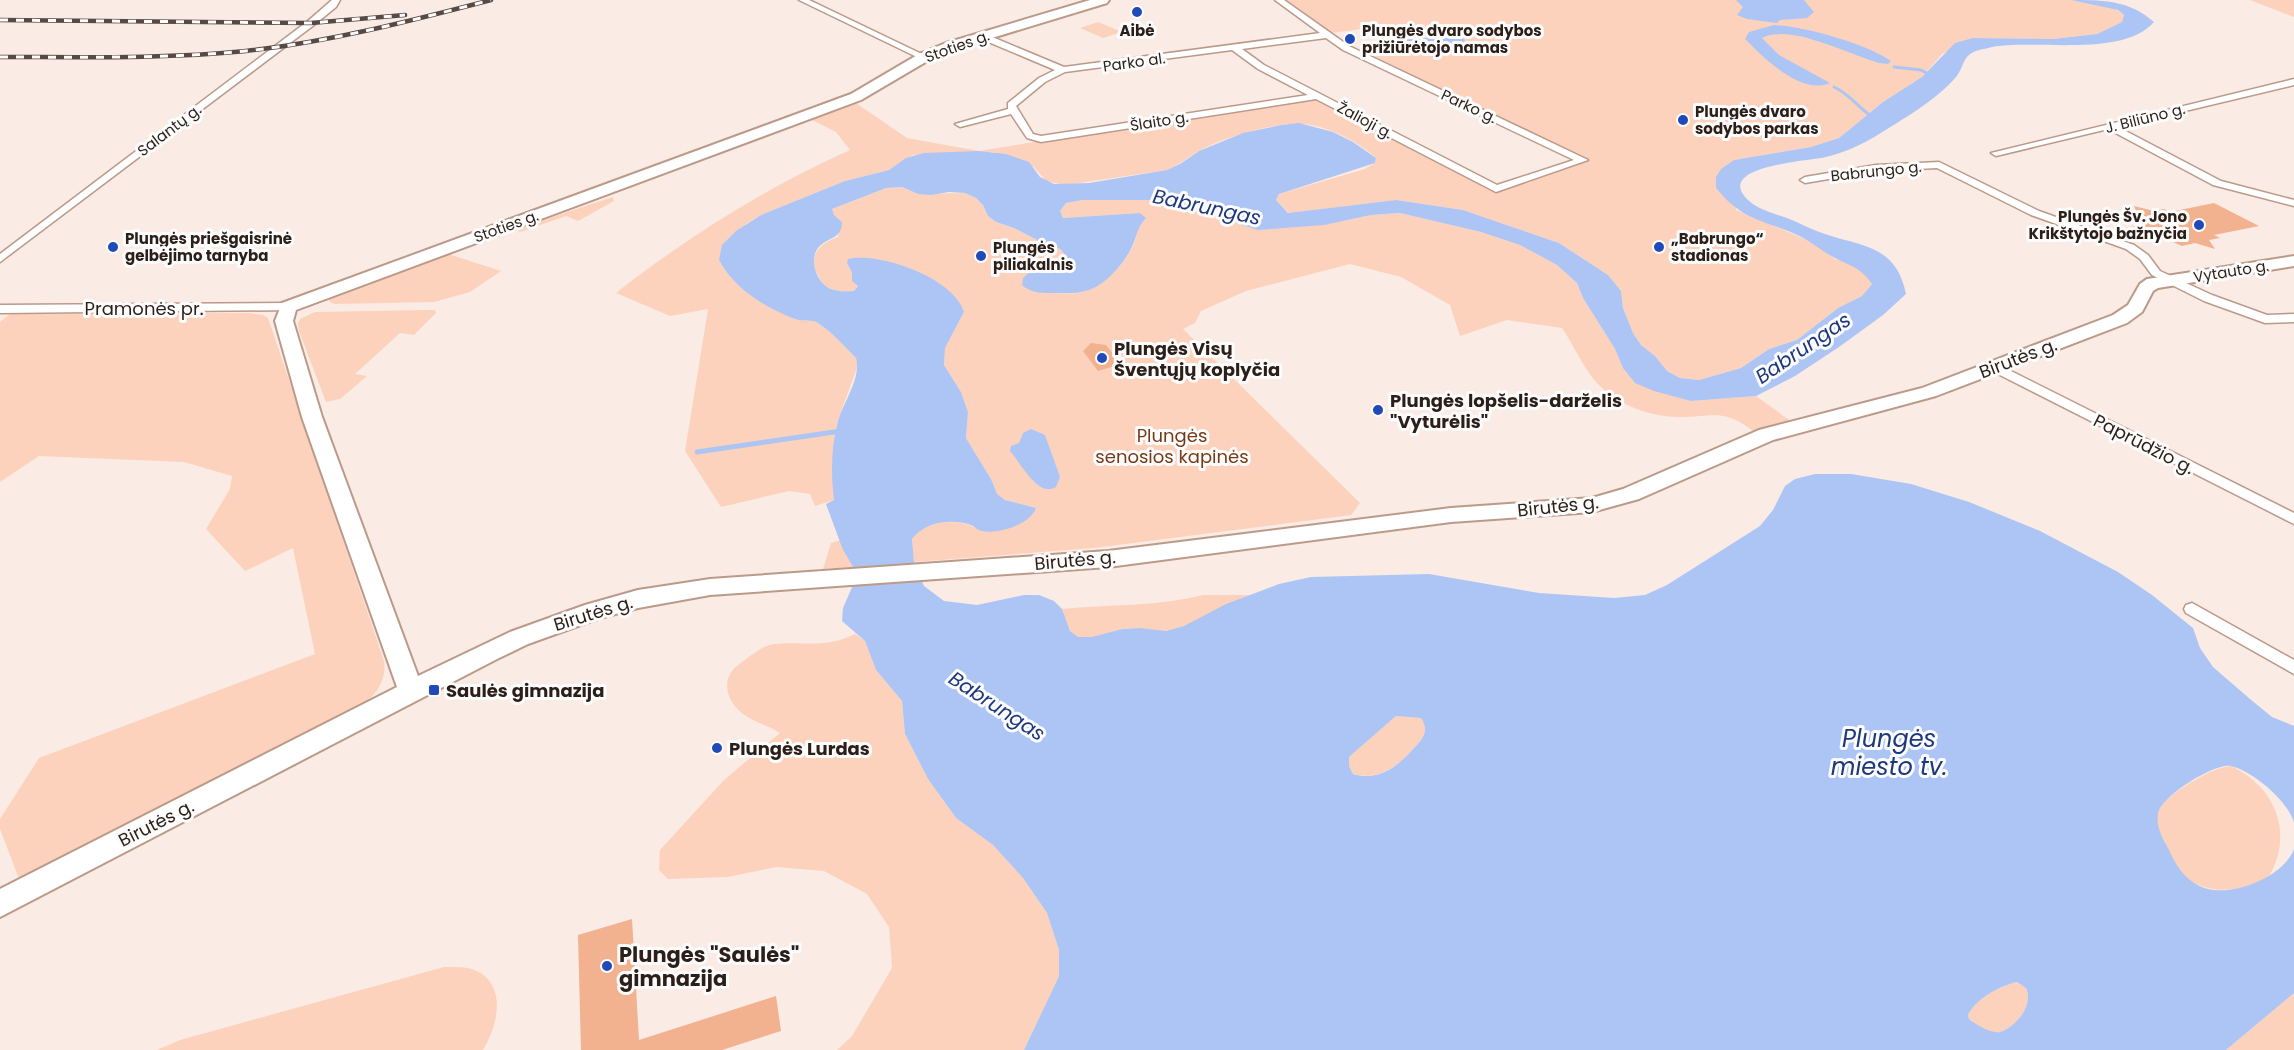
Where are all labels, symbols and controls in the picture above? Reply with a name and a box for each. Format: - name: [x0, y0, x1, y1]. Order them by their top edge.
- marker: Aibė: [1130, 5, 1144, 19]
- place label: Aibė: [1120, 20, 1154, 41]
- place label: Plungės dvaro sodybos prižiūrėtojo namas: [1362, 20, 1542, 58]
- street label: Stoties g.: [922, 25, 992, 67]
- marker: Plungės dvaro sodybos prižiūrėtojo namas: [1343, 32, 1357, 46]
- street label: Parko al.: [1101, 47, 1167, 77]
- street label: Parko g.: [1438, 84, 1500, 128]
- street label: Žalioji g.: [1334, 97, 1396, 143]
- street label: J. Biliūno g.: [2103, 98, 2187, 138]
- street label: Salantų g.: [133, 99, 205, 161]
- place label: Plungės dvaro sodybos parkas: [1695, 101, 1819, 139]
- street label: Šlaito g.: [1128, 106, 1190, 136]
- marker: Plungės dvaro sodybos parkas: [1676, 113, 1690, 127]
- street label: Babrungo g.: [1829, 156, 1923, 186]
- water label: Babrungas: [1150, 182, 1264, 232]
- street label: Stoties g.: [471, 205, 541, 247]
- place label: Plungės Šv. Jono Krikštytojo bažnyčia: [2029, 206, 2187, 244]
- marker: Plungės Šv. Jono Krikštytojo bažnyčia: [2192, 218, 2206, 232]
- place label: Plungės priešgaisrinė gelbėjimo tarnyba: [125, 228, 292, 266]
- place label: „Babrungo“ stadionas: [1671, 228, 1764, 266]
- place label: Plungės piliakalnis: [993, 237, 1073, 275]
- marker: Plungės priešgaisrinė gelbėjimo tarnyba: [106, 240, 120, 254]
- marker: „Babrungo“ stadionas: [1652, 240, 1666, 254]
- marker: Plungės piliakalnis: [974, 249, 988, 263]
- street label: Vytauto g.: [2192, 255, 2270, 287]
- street label: Pramonės pr.: [85, 296, 203, 321]
- water label: Babrungas: [1750, 306, 1856, 390]
- street label: Birutės g.: [1975, 332, 2061, 384]
- place label: Plungės Visų Šventųjų koplyčia: [1114, 336, 1280, 382]
- marker: Plungės Visų Šventųjų koplyčia: [1095, 351, 1109, 365]
- place label: Plungės lopšelis-darželis "Vyturėlis": [1390, 388, 1622, 434]
- marker: Plungės lopšelis-darželis "Vyturėlis": [1371, 403, 1385, 417]
- street label: Paprūdžio g.: [2089, 408, 2199, 480]
- park label: Plungės senosios kapinės: [1095, 423, 1249, 469]
- street label: Birutės g.: [1516, 489, 1600, 523]
- street label: Birutės g.: [1033, 544, 1117, 576]
- street label: Birutės g.: [550, 589, 636, 637]
- water label: Babrungas: [943, 664, 1051, 748]
- place label: Saulės gimnazija: [446, 678, 604, 703]
- marker: Saulės gimnazija: [427, 683, 441, 697]
- water label: Plungės miesto tv.: [1831, 722, 1947, 783]
- place label: Plungės Lurdas: [729, 736, 870, 761]
- marker: Plungės Lurdas: [710, 741, 724, 755]
- street label: Birutės g.: [114, 793, 198, 853]
- place label: Plungės "Saulės" gimnazija: [619, 940, 799, 993]
- marker: Plungės "Saulės" gimnazija: [600, 959, 614, 973]

